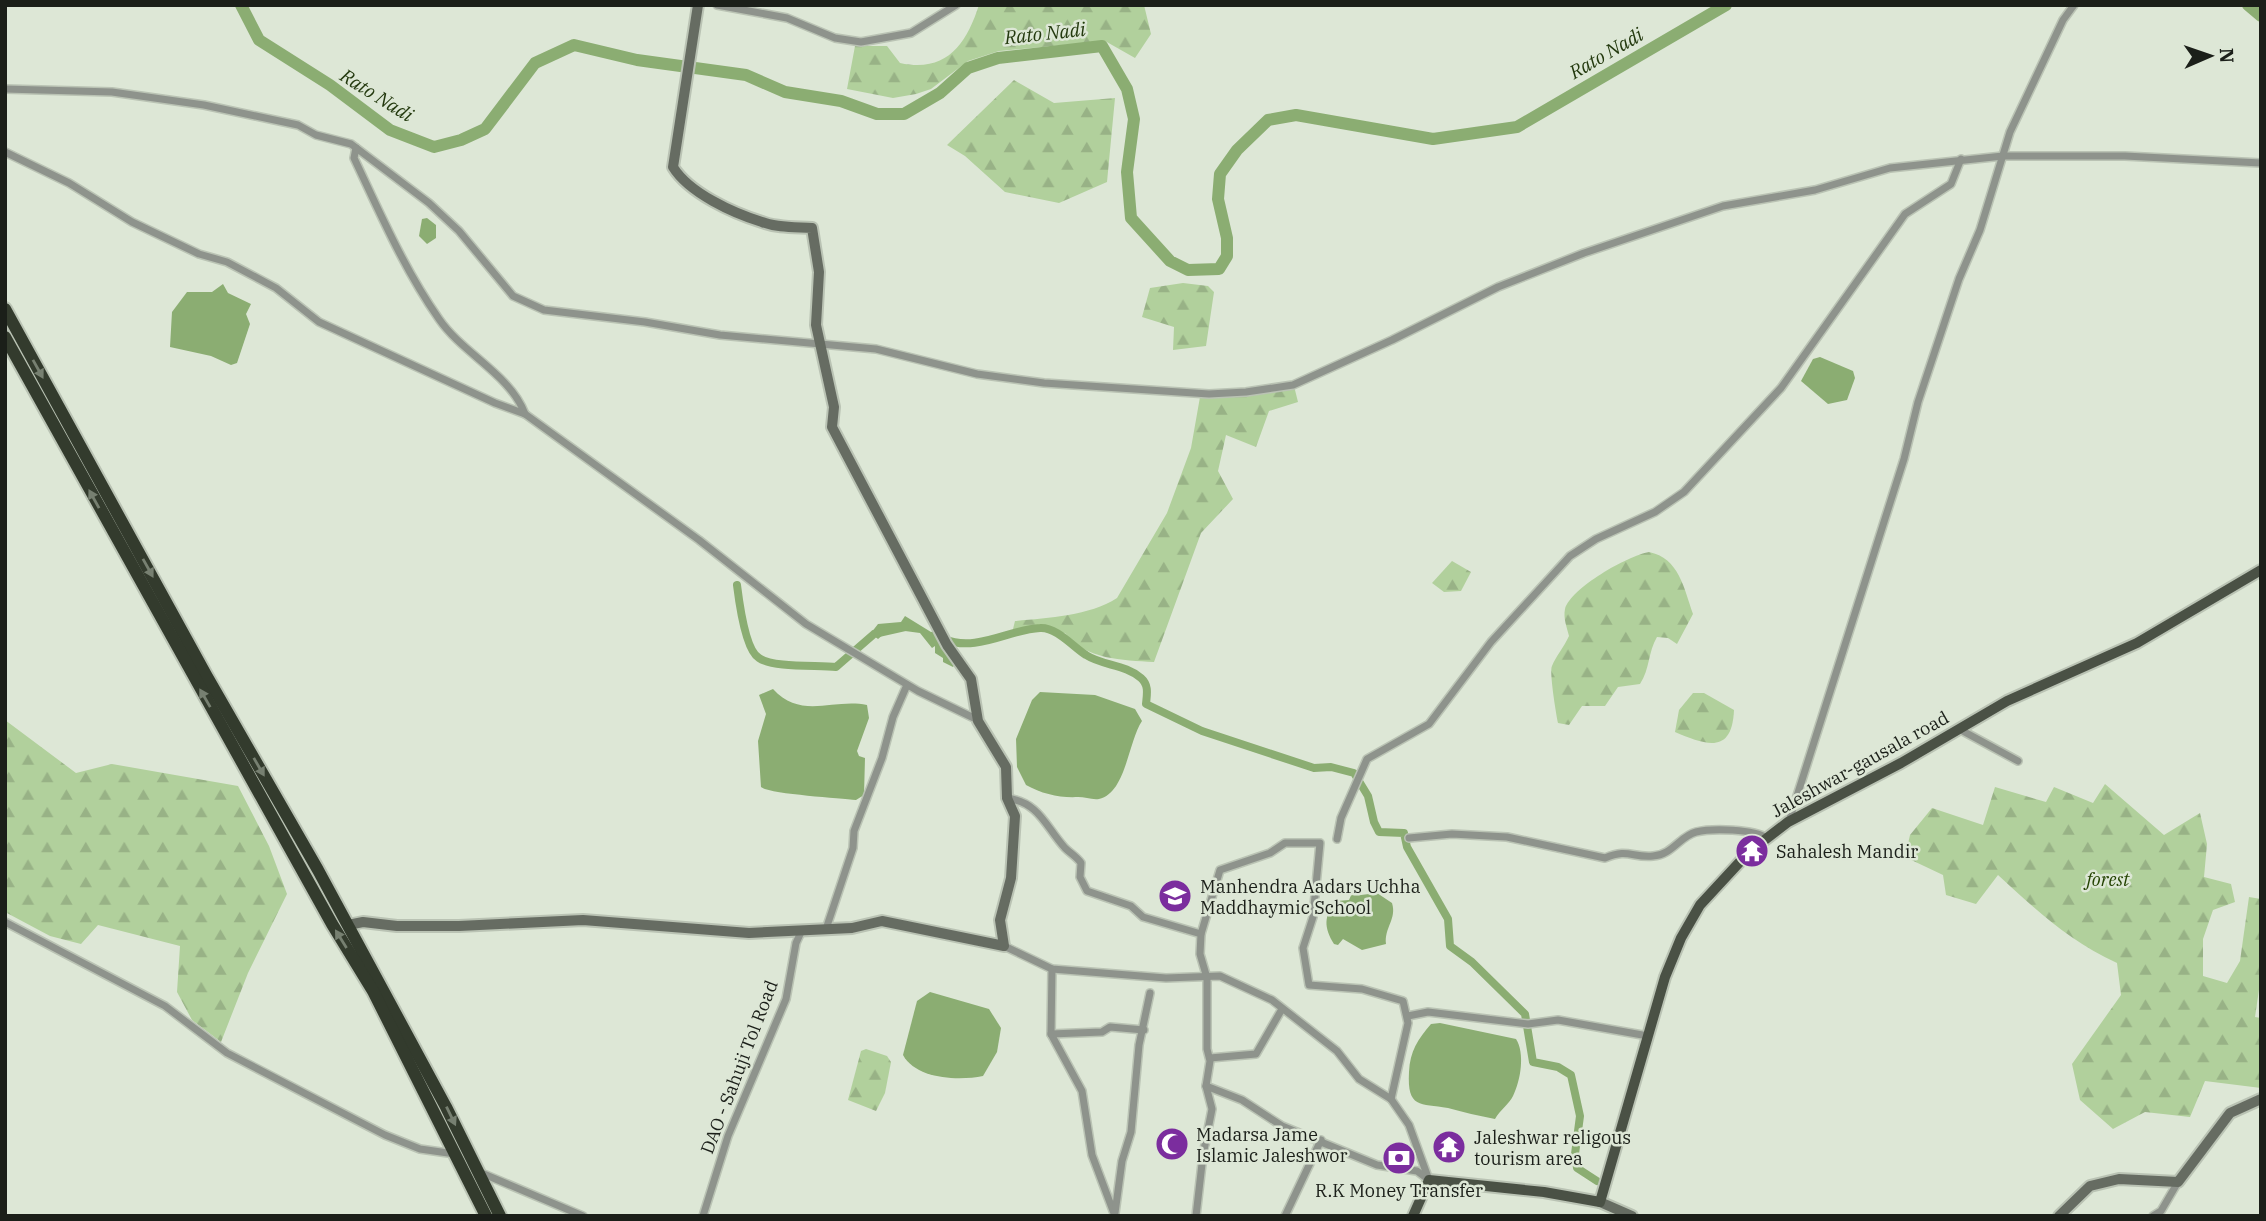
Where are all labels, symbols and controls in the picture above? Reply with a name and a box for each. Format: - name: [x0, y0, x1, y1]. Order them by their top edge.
- water label: Rato Nadi: [1002, 17, 1087, 49]
- north arrow: [2175, 21, 2245, 91]
- water label: Rato Nadi: [1564, 22, 1648, 84]
- text: N: [2215, 47, 2239, 63]
- water label: Rato Nadi: [335, 63, 418, 127]
- one-way arrow: [32, 359, 44, 379]
- one-way arrow: [88, 490, 100, 509]
- one-way arrow: [142, 558, 154, 578]
- one-way arrow: [199, 688, 211, 708]
- street label: Jaleshwar-gausala road: [1767, 706, 1953, 822]
- one-way arrow: [253, 757, 265, 776]
- temple icon: Sahalesh Mandir: [1733, 832, 1771, 870]
- place label: Sahalesh Mandir: [1776, 840, 1918, 863]
- park label: forest: [2083, 868, 2130, 891]
- place label: Manhendra Aadars Uchha Maddhaymic School: [1200, 875, 1421, 919]
- school or university icon: Manhendra Aadars Uchha Maddhaymic School: [1156, 877, 1194, 915]
- one-way arrow: [334, 929, 347, 948]
- street label: DAO - Sahuji Tol Road: [695, 977, 783, 1157]
- one-way arrow: [445, 1106, 456, 1126]
- place label: Madarsa Jame Islamic Jaleshwor: [1196, 1123, 1347, 1167]
- mosque icon: Madarsa Jame Islamic Jaleshwor: [1153, 1125, 1191, 1163]
- place label: Jaleshwar religous tourism area: [1474, 1126, 1631, 1170]
- temple icon: Jaleshwar religous tourism area: [1430, 1128, 1468, 1166]
- bank icon: R.K Money Transfer: [1380, 1139, 1418, 1177]
- place label: R.K Money Transfer: [1315, 1179, 1483, 1202]

